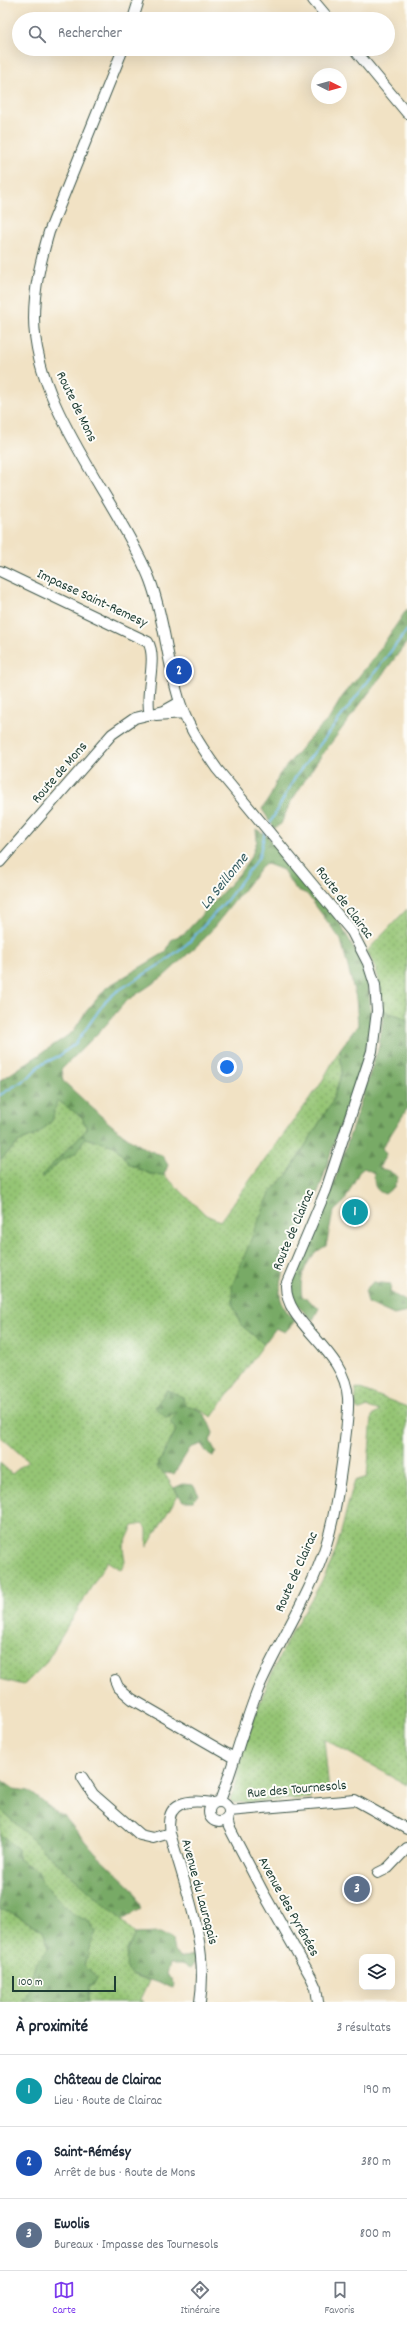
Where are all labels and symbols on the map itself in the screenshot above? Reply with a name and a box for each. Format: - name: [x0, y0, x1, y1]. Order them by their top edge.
- north arrow: [311, 68, 347, 104]
- street label: Route de Mons: [50, 368, 102, 446]
- street label: Impasse Saint-Remesy: [33, 565, 151, 634]
- pin: 2: [166, 656, 192, 686]
- street label: Route de Mons: [27, 738, 93, 808]
- water label: La Seillonne: [195, 848, 255, 915]
- street label: Route de Clairac: [310, 863, 378, 944]
- your location: [217, 1057, 237, 1077]
- street label: Route de Clairac: [268, 1186, 320, 1274]
- pin: 1: [342, 1197, 368, 1227]
- street label: Route de Clairac: [270, 1528, 324, 1615]
- street label: Rue des Tournesols: [246, 1776, 348, 1804]
- street label: Avenue du Lauragais: [175, 1837, 223, 1947]
- street label: Avenue des Pyrénées: [252, 1854, 324, 1961]
- pin: 3: [344, 1874, 370, 1904]
- scale bar: [12, 1974, 116, 1993]

